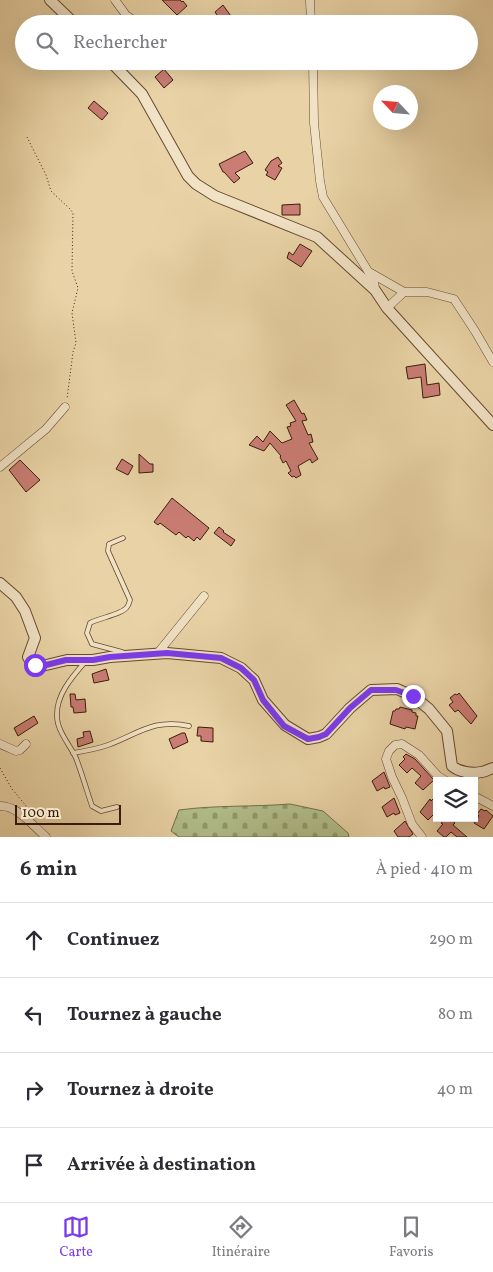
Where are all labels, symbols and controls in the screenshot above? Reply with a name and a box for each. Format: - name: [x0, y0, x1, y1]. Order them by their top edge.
- search box: [15, 15, 478, 70]
- icon: search: [33, 29, 61, 57]
- text: Rechercher: [73, 30, 167, 56]
- north arrow: [373, 85, 418, 130]
- route start: [24, 654, 47, 677]
- route end: [402, 685, 425, 708]
- map controls: [433, 777, 478, 822]
- button: layers: [433, 777, 478, 822]
- scale bar: [15, 802, 121, 825]
- text: 100 m: [22, 804, 60, 823]
- text: 6 min: [20, 855, 77, 884]
- text: À pied · 410 m: [376, 859, 473, 881]
- icon: ahead: [20, 926, 48, 954]
- text: Continuez: [67, 927, 159, 953]
- text: 290 m: [429, 929, 473, 951]
- icon: left: [20, 1001, 48, 1029]
- text: Tournez à gauche: [67, 1002, 222, 1028]
- text: 80 m: [438, 1004, 473, 1026]
- icon: right: [20, 1076, 48, 1104]
- text: Tournez à droite: [67, 1077, 214, 1103]
- text: 40 m: [437, 1079, 473, 1101]
- icon: arrive: [20, 1151, 48, 1179]
- text: Arrivée à destination: [67, 1152, 256, 1178]
- tab: Carte: [59, 1213, 93, 1262]
- tab: Itinéraire: [212, 1213, 270, 1262]
- tab: Favoris: [389, 1213, 434, 1262]

